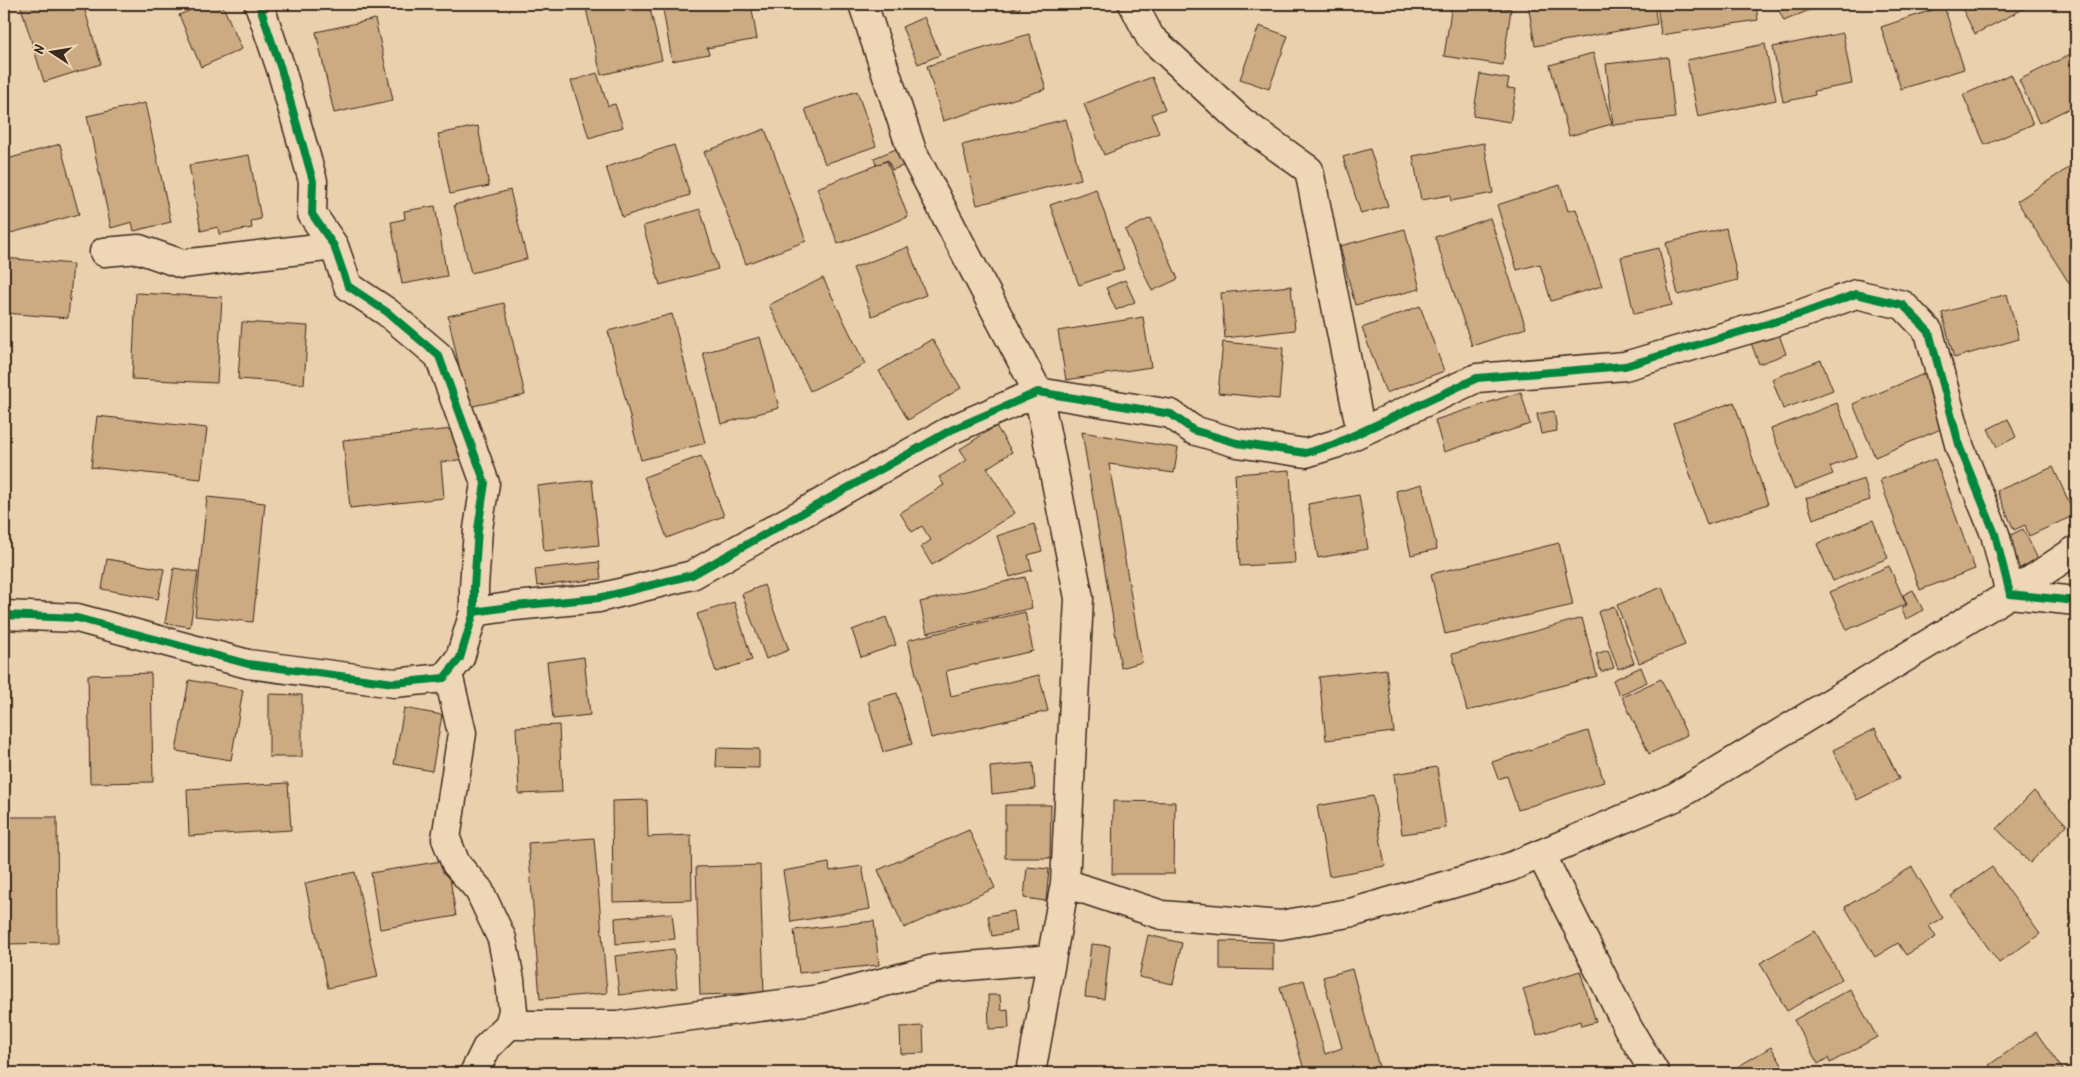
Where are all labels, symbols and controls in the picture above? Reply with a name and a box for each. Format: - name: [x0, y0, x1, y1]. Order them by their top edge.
- north arrow: [28, 28, 78, 78]
- text: N: [29, 43, 52, 56]

